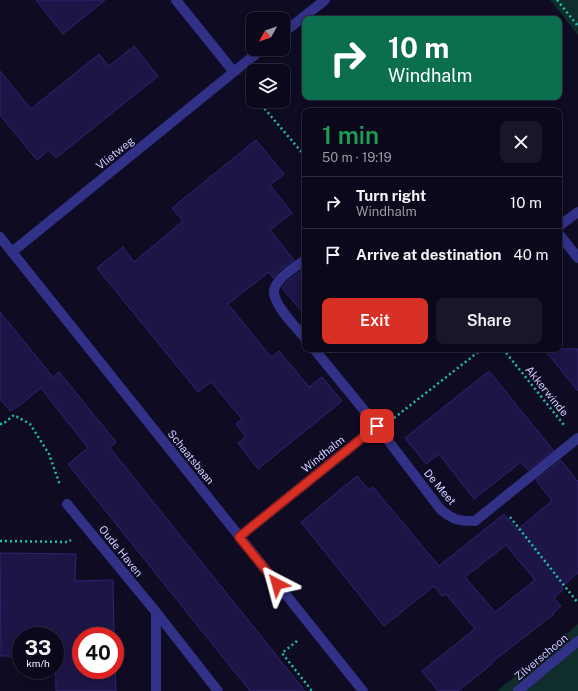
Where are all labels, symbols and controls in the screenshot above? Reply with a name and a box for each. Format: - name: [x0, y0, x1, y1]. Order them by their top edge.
- north arrow: [246, 12, 290, 56]
- map controls: [246, 12, 290, 108]
- text: 10 m: [388, 31, 449, 64]
- icon: right: [322, 32, 374, 84]
- button: layers: [246, 64, 290, 108]
- text: Windhalm: [388, 65, 472, 86]
- text: 1 min: [322, 121, 379, 149]
- button: close: [500, 121, 542, 163]
- street label: Vlietweg: [94, 134, 136, 172]
- text: 50 m · 19:19: [322, 150, 392, 165]
- text: Turn right: [356, 187, 426, 204]
- icon: right: [322, 192, 344, 214]
- text: 10 m: [510, 194, 542, 211]
- text: Windhalm: [356, 204, 417, 219]
- icon: arrive: [322, 244, 344, 266]
- text: Arrive at destination: [356, 246, 501, 263]
- text: 40 m: [513, 246, 549, 263]
- button: Exit: [322, 298, 428, 344]
- button: Share: [436, 298, 542, 344]
- street label: Akkerwinde: [523, 363, 571, 419]
- pin: [360, 409, 394, 443]
- icon: arrive: [366, 415, 388, 437]
- street label: Schaatsbaan: [165, 427, 217, 487]
- street label: Windhalm: [299, 433, 347, 475]
- street label: De Meet: [422, 467, 458, 507]
- street label: Oude Haven: [97, 523, 145, 579]
- position arrow: [256, 563, 298, 605]
- speed limit sign: 40: [72, 627, 124, 679]
- street label: Zilverschoon: [512, 631, 570, 683]
- text: 33: [25, 636, 51, 660]
- text: km/h: [26, 657, 50, 669]

